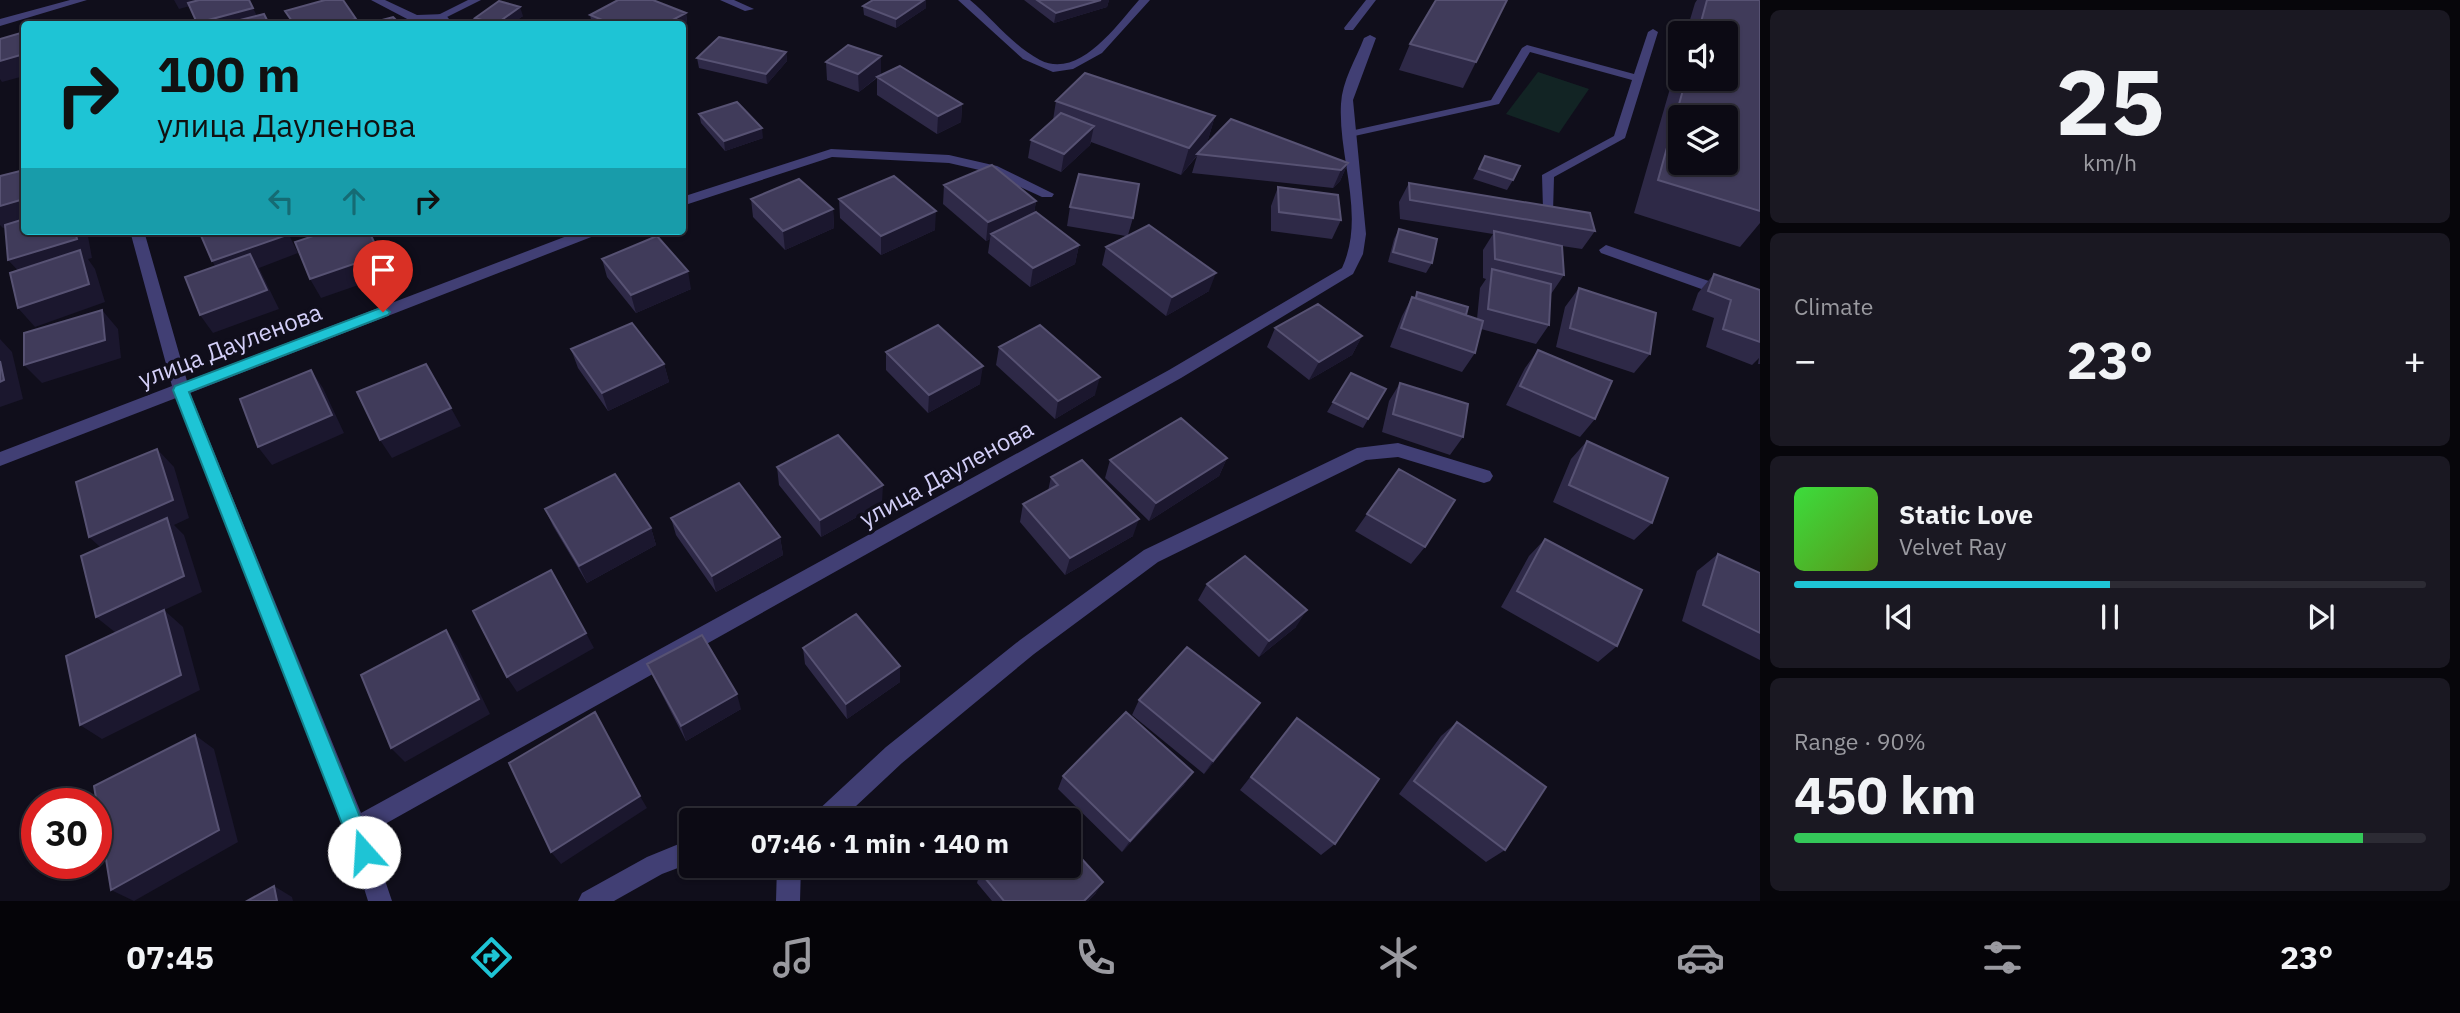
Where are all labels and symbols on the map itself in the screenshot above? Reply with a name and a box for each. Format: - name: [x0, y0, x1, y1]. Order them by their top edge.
- pin: [353, 240, 413, 312]
- street label: улица Дауленова: [134, 295, 327, 395]
- street label: улица Дауленова: [853, 412, 1039, 534]
- speed limit sign: 30: [21, 788, 112, 879]
- position arrow: [327, 815, 401, 889]

